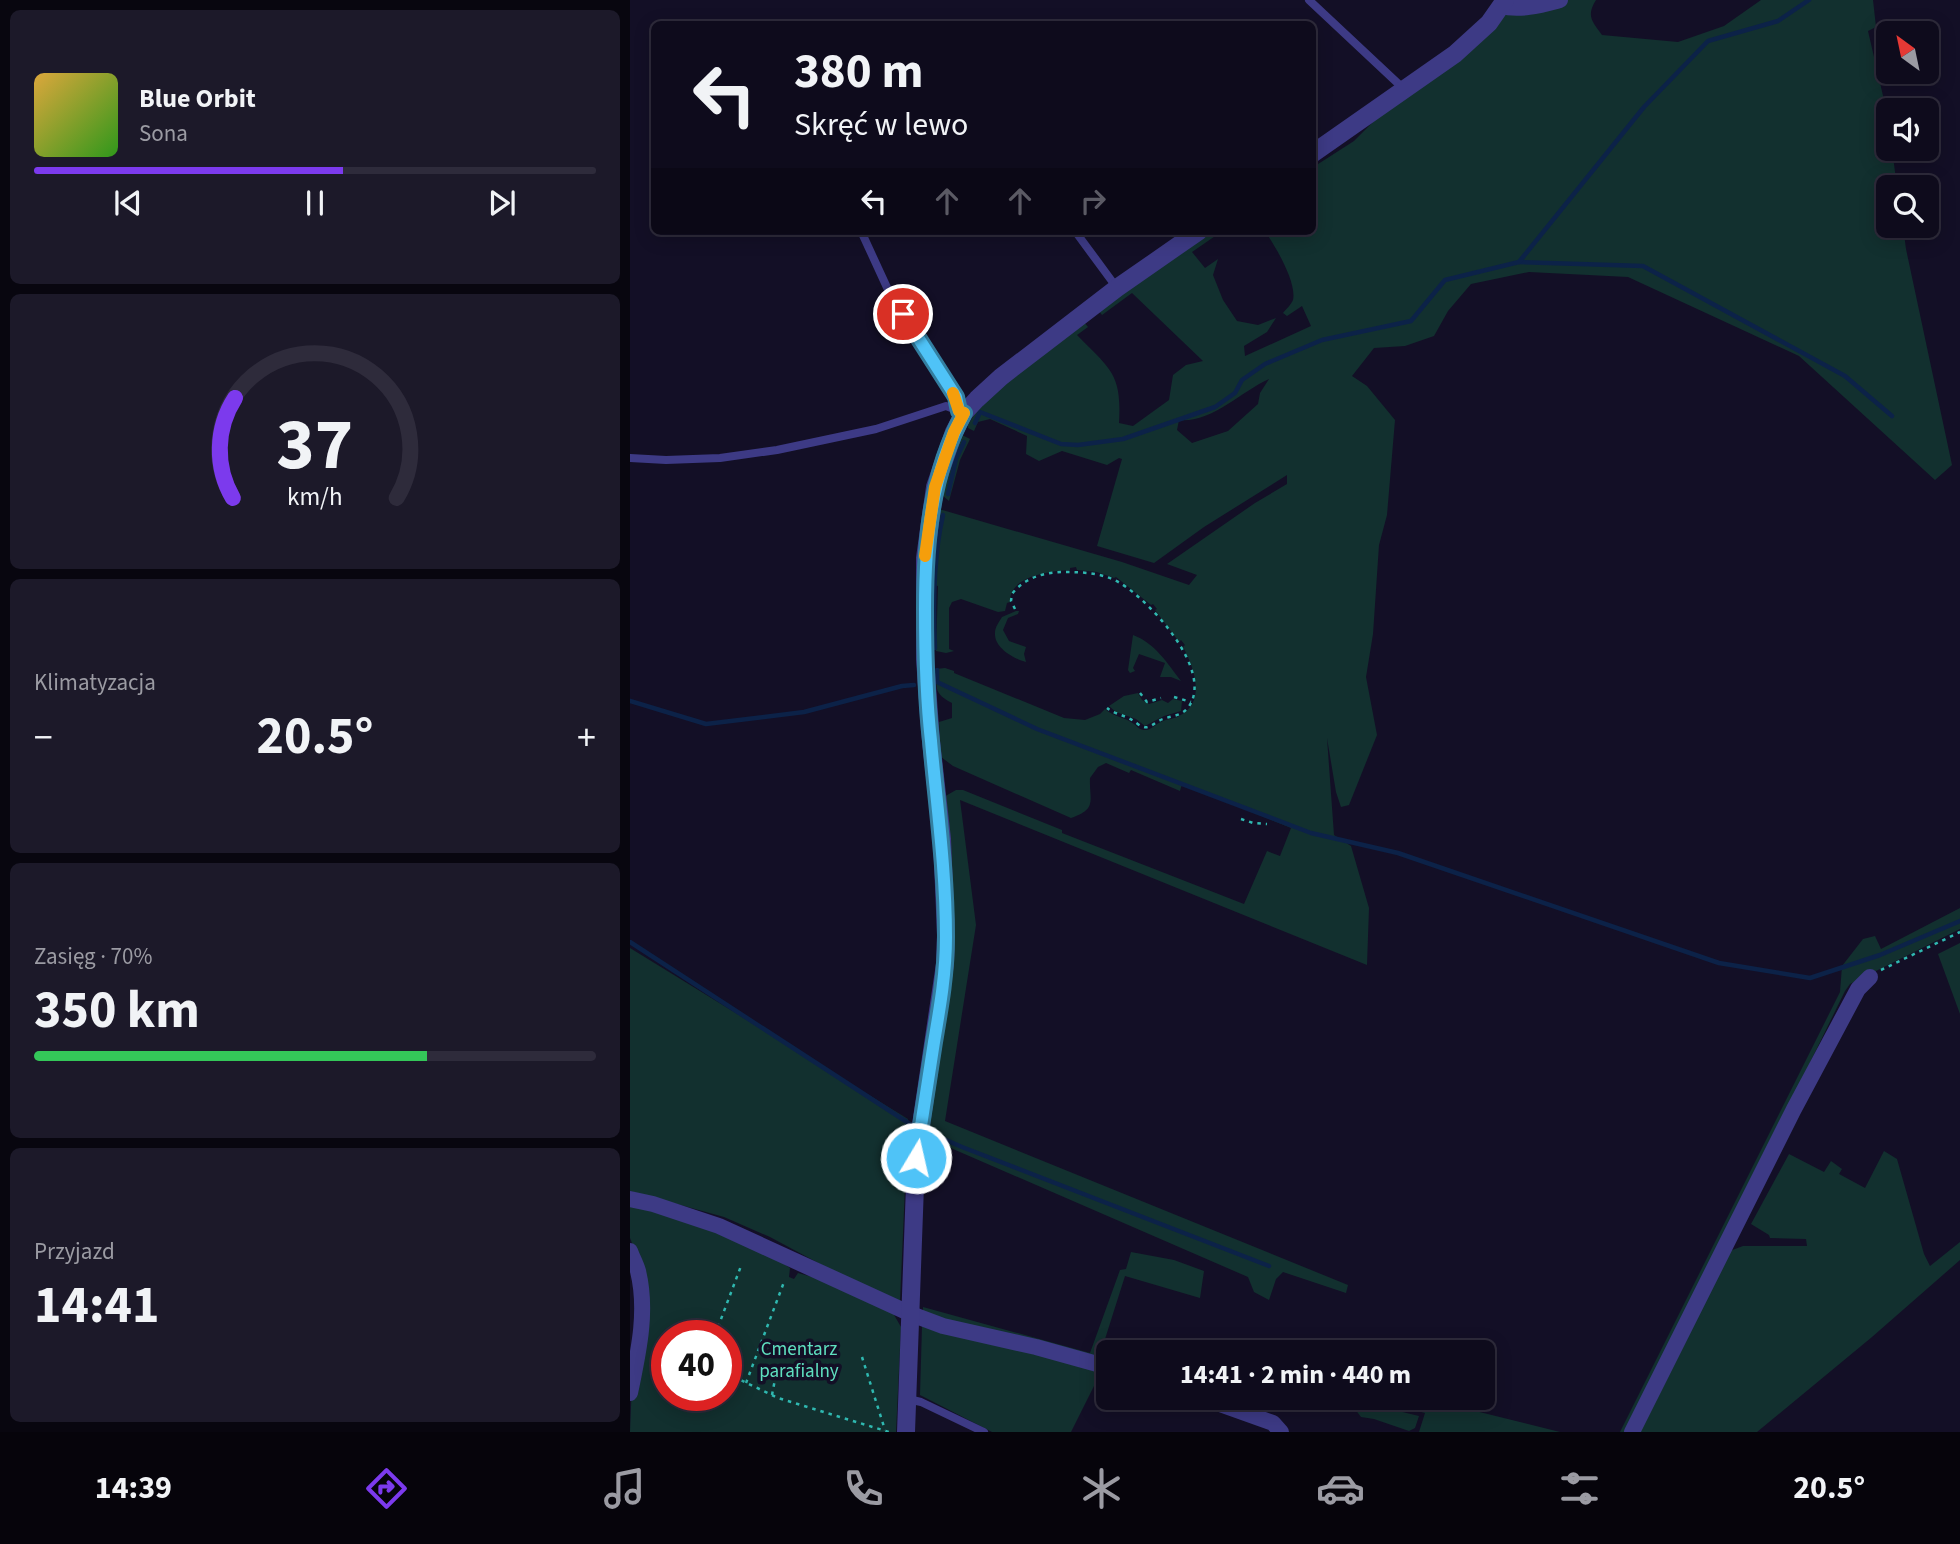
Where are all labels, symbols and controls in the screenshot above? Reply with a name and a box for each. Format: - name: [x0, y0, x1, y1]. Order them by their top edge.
- north arrow: [1876, 21, 1939, 84]
- map controls: [1876, 21, 1939, 238]
- text: 380 m: [794, 37, 923, 107]
- icon: left: [679, 49, 770, 140]
- text: Blue Orbit: [139, 80, 256, 117]
- button: sound: [1876, 98, 1939, 161]
- text: Skręć w lewo: [794, 102, 968, 148]
- text: Sona: [139, 117, 188, 150]
- button: search: [1876, 175, 1939, 238]
- icon: left: [855, 182, 893, 220]
- icon: ahead: [928, 182, 966, 220]
- icon: ahead: [1001, 182, 1039, 220]
- icon: right: [1074, 182, 1112, 220]
- icon: previous: [109, 184, 147, 222]
- icon: pause: [296, 184, 334, 222]
- icon: next: [483, 184, 521, 222]
- pin: [873, 284, 933, 344]
- icon: arrive: [884, 295, 922, 333]
- text: 37: [277, 393, 353, 497]
- text: km/h: [287, 478, 343, 514]
- text: Klimatyzacja: [34, 666, 156, 699]
- text: 20.5°: [257, 700, 373, 774]
- text: −: [34, 711, 53, 765]
- text: +: [577, 711, 596, 765]
- text: Zasięg · 70%: [34, 940, 152, 973]
- text: 350 km: [34, 974, 200, 1048]
- position arrow: [879, 1121, 953, 1195]
- text: Przyjazd: [34, 1235, 115, 1268]
- text: 14:41: [34, 1269, 159, 1343]
- speed limit sign: 40: [651, 1320, 742, 1411]
- park label: Cmentarz parafialny: [759, 1336, 839, 1385]
- text: 14:41 · 2 min · 440 m: [1180, 1356, 1411, 1393]
- icon: directions: [362, 1464, 411, 1513]
- icon: music: [600, 1464, 649, 1513]
- icon: phone: [839, 1464, 888, 1513]
- icon: climate: [1077, 1464, 1126, 1513]
- icon: car: [1316, 1464, 1365, 1513]
- icon: filters: [1555, 1464, 1604, 1513]
- text: 14:39: [95, 1465, 172, 1511]
- text: 20.5°: [1793, 1465, 1865, 1511]

